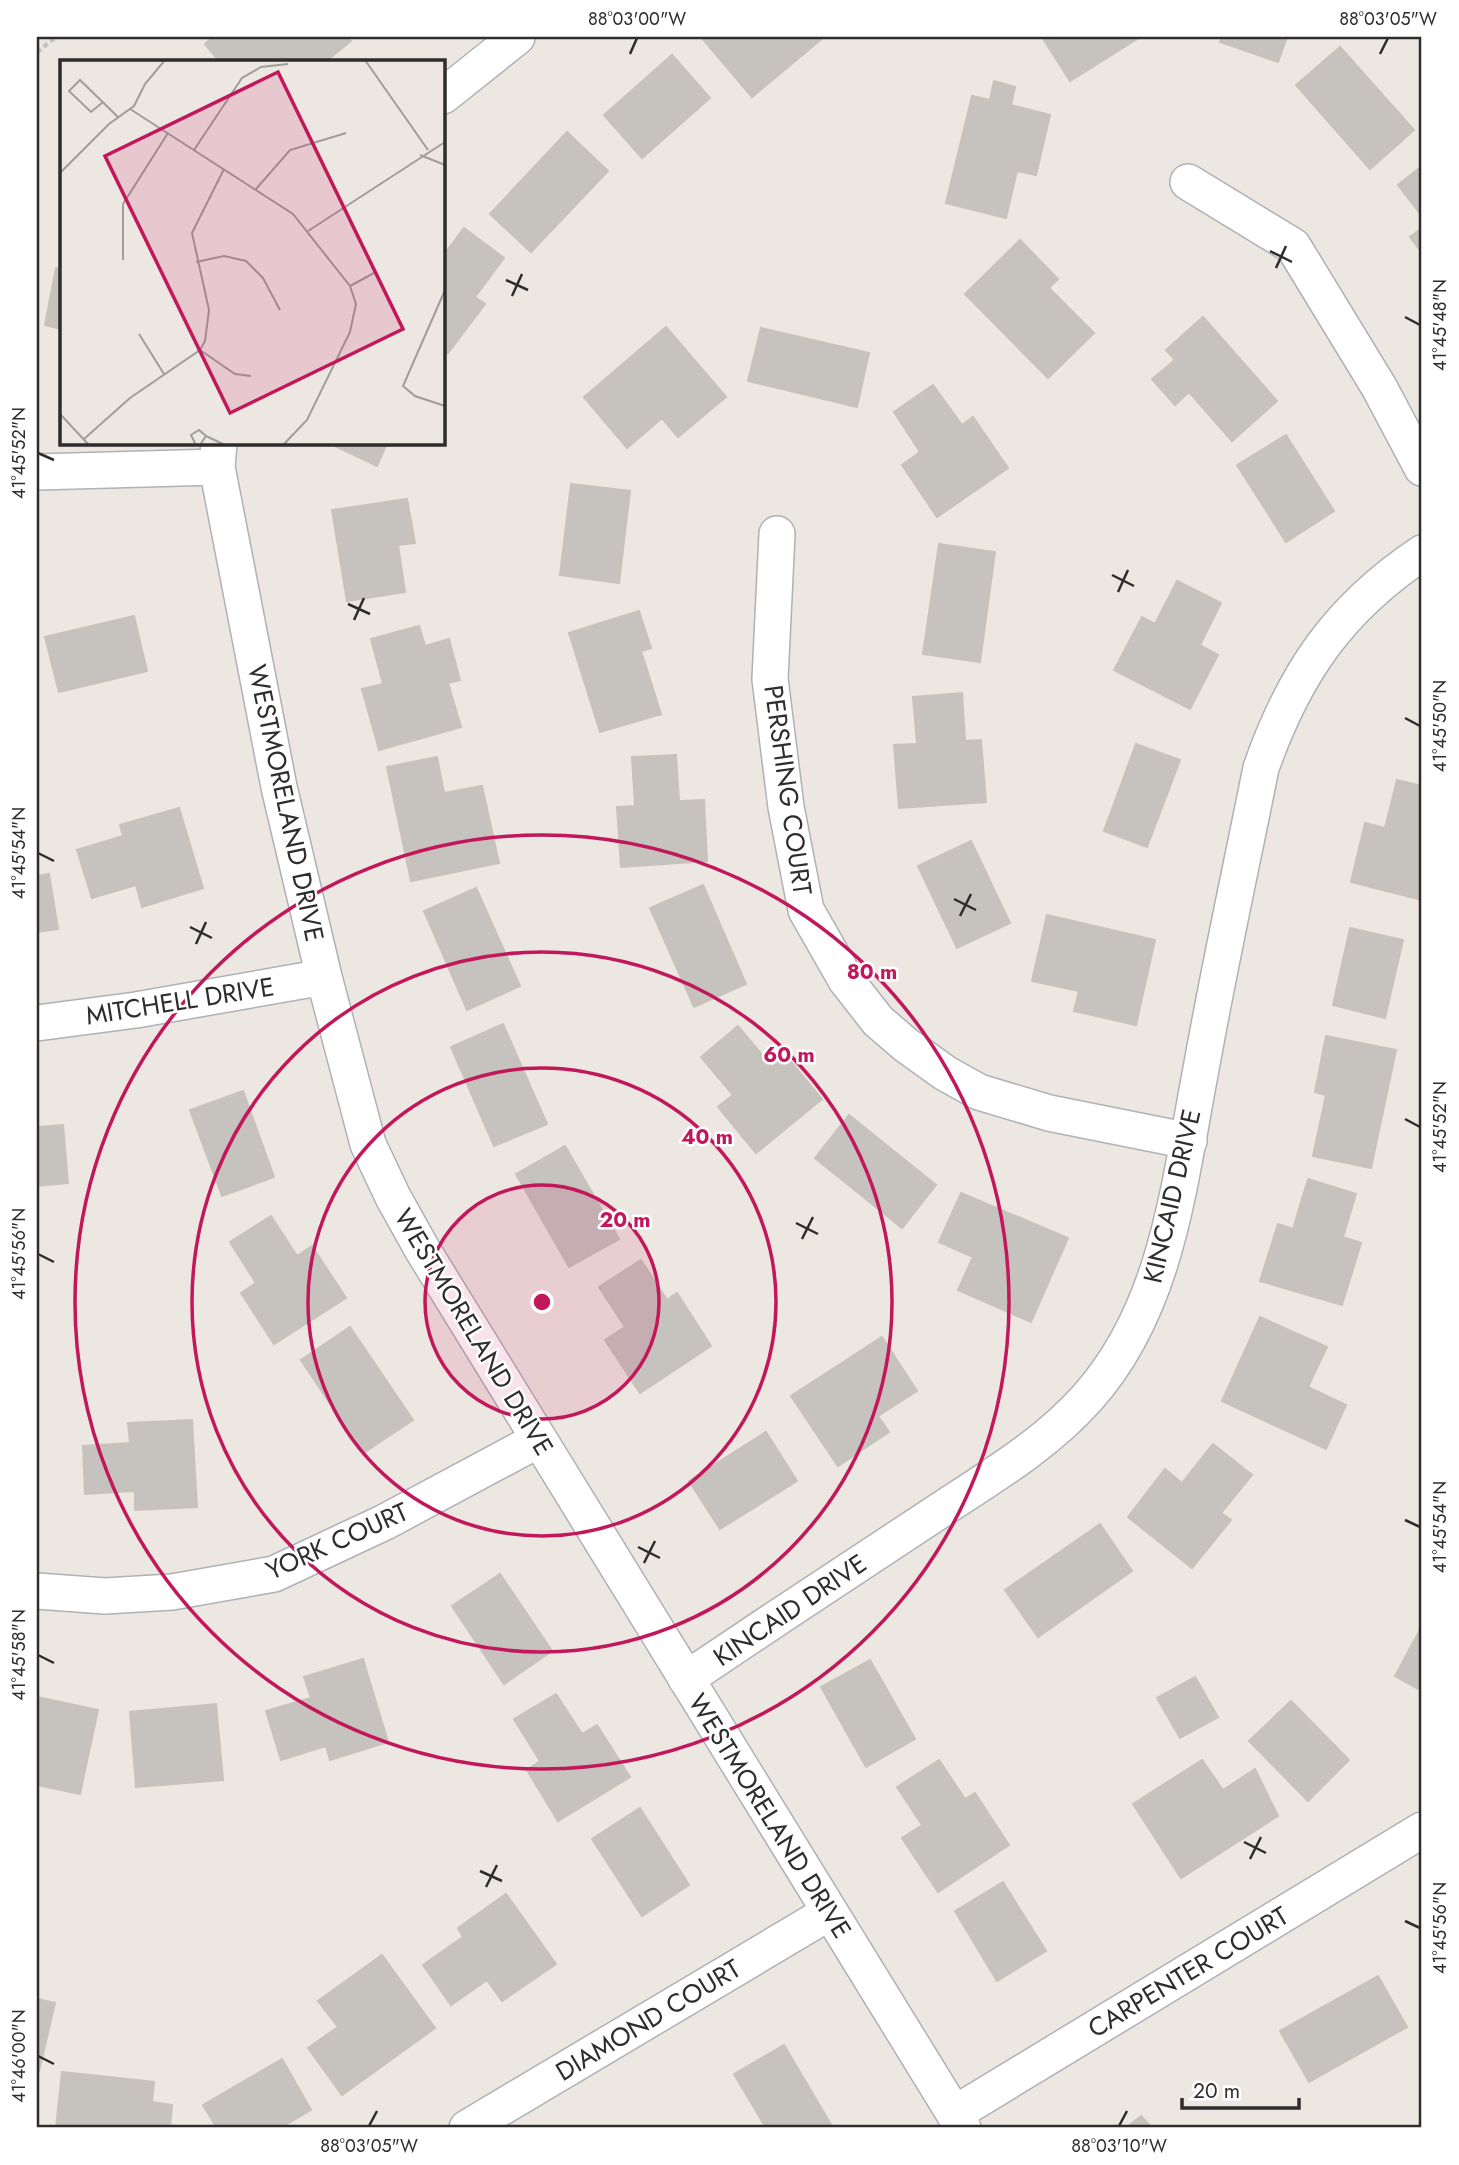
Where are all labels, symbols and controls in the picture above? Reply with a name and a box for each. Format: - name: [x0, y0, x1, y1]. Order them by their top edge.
- text: 88°03'00"W: [588, 6, 686, 32]
- text: 88°03'05"W: [1339, 6, 1437, 32]
- inset map: [60, 60, 444, 444]
- text: 41°45'48"N: [1427, 279, 1453, 371]
- text: 41°45'52"N: [6, 407, 32, 499]
- street label: WESTMORELAND DRIVE: [238, 661, 334, 945]
- text: 41°45'50"N: [1427, 680, 1453, 772]
- street label: PERSHING COURT: [754, 683, 822, 897]
- text: 41°45'54"N: [6, 807, 32, 899]
- text: 80 m: [847, 957, 897, 987]
- street label: MITCHELL DRIVE: [83, 967, 277, 1035]
- text: 60 m: [763, 1040, 815, 1070]
- text: 41°45'52"N: [1427, 1081, 1453, 1173]
- street label: KINCAID DRIVE: [1133, 1105, 1211, 1287]
- text: 40 m: [681, 1122, 733, 1152]
- street label: WESTMORELAND DRIVE: [385, 1201, 563, 1463]
- text: 20 m: [599, 1205, 651, 1235]
- text: 41°45'56"N: [6, 1208, 32, 1300]
- centre of rings: [530, 1290, 554, 1314]
- text: 41°45'54"N: [1427, 1481, 1453, 1573]
- street label: YORK COURT: [260, 1493, 414, 1589]
- street label: KINCAID DRIVE: [706, 1545, 874, 1675]
- text: 41°45'58"N: [6, 1609, 32, 1701]
- street label: WESTMORELAND DRIVE: [679, 1686, 861, 1946]
- text: 41°45'56"N: [1427, 1882, 1453, 1974]
- street label: CARPENTER COURT: [1081, 1897, 1295, 2047]
- street label: DIAMOND COURT: [548, 1950, 748, 2090]
- text: 41°46'00"N: [6, 2009, 32, 2103]
- scale bar: [1182, 2067, 1300, 2111]
- text: 20 m: [1193, 2076, 1240, 2106]
- text: 88°03'05"W: [320, 2133, 418, 2159]
- text: 88°03'10"W: [1071, 2133, 1167, 2159]

